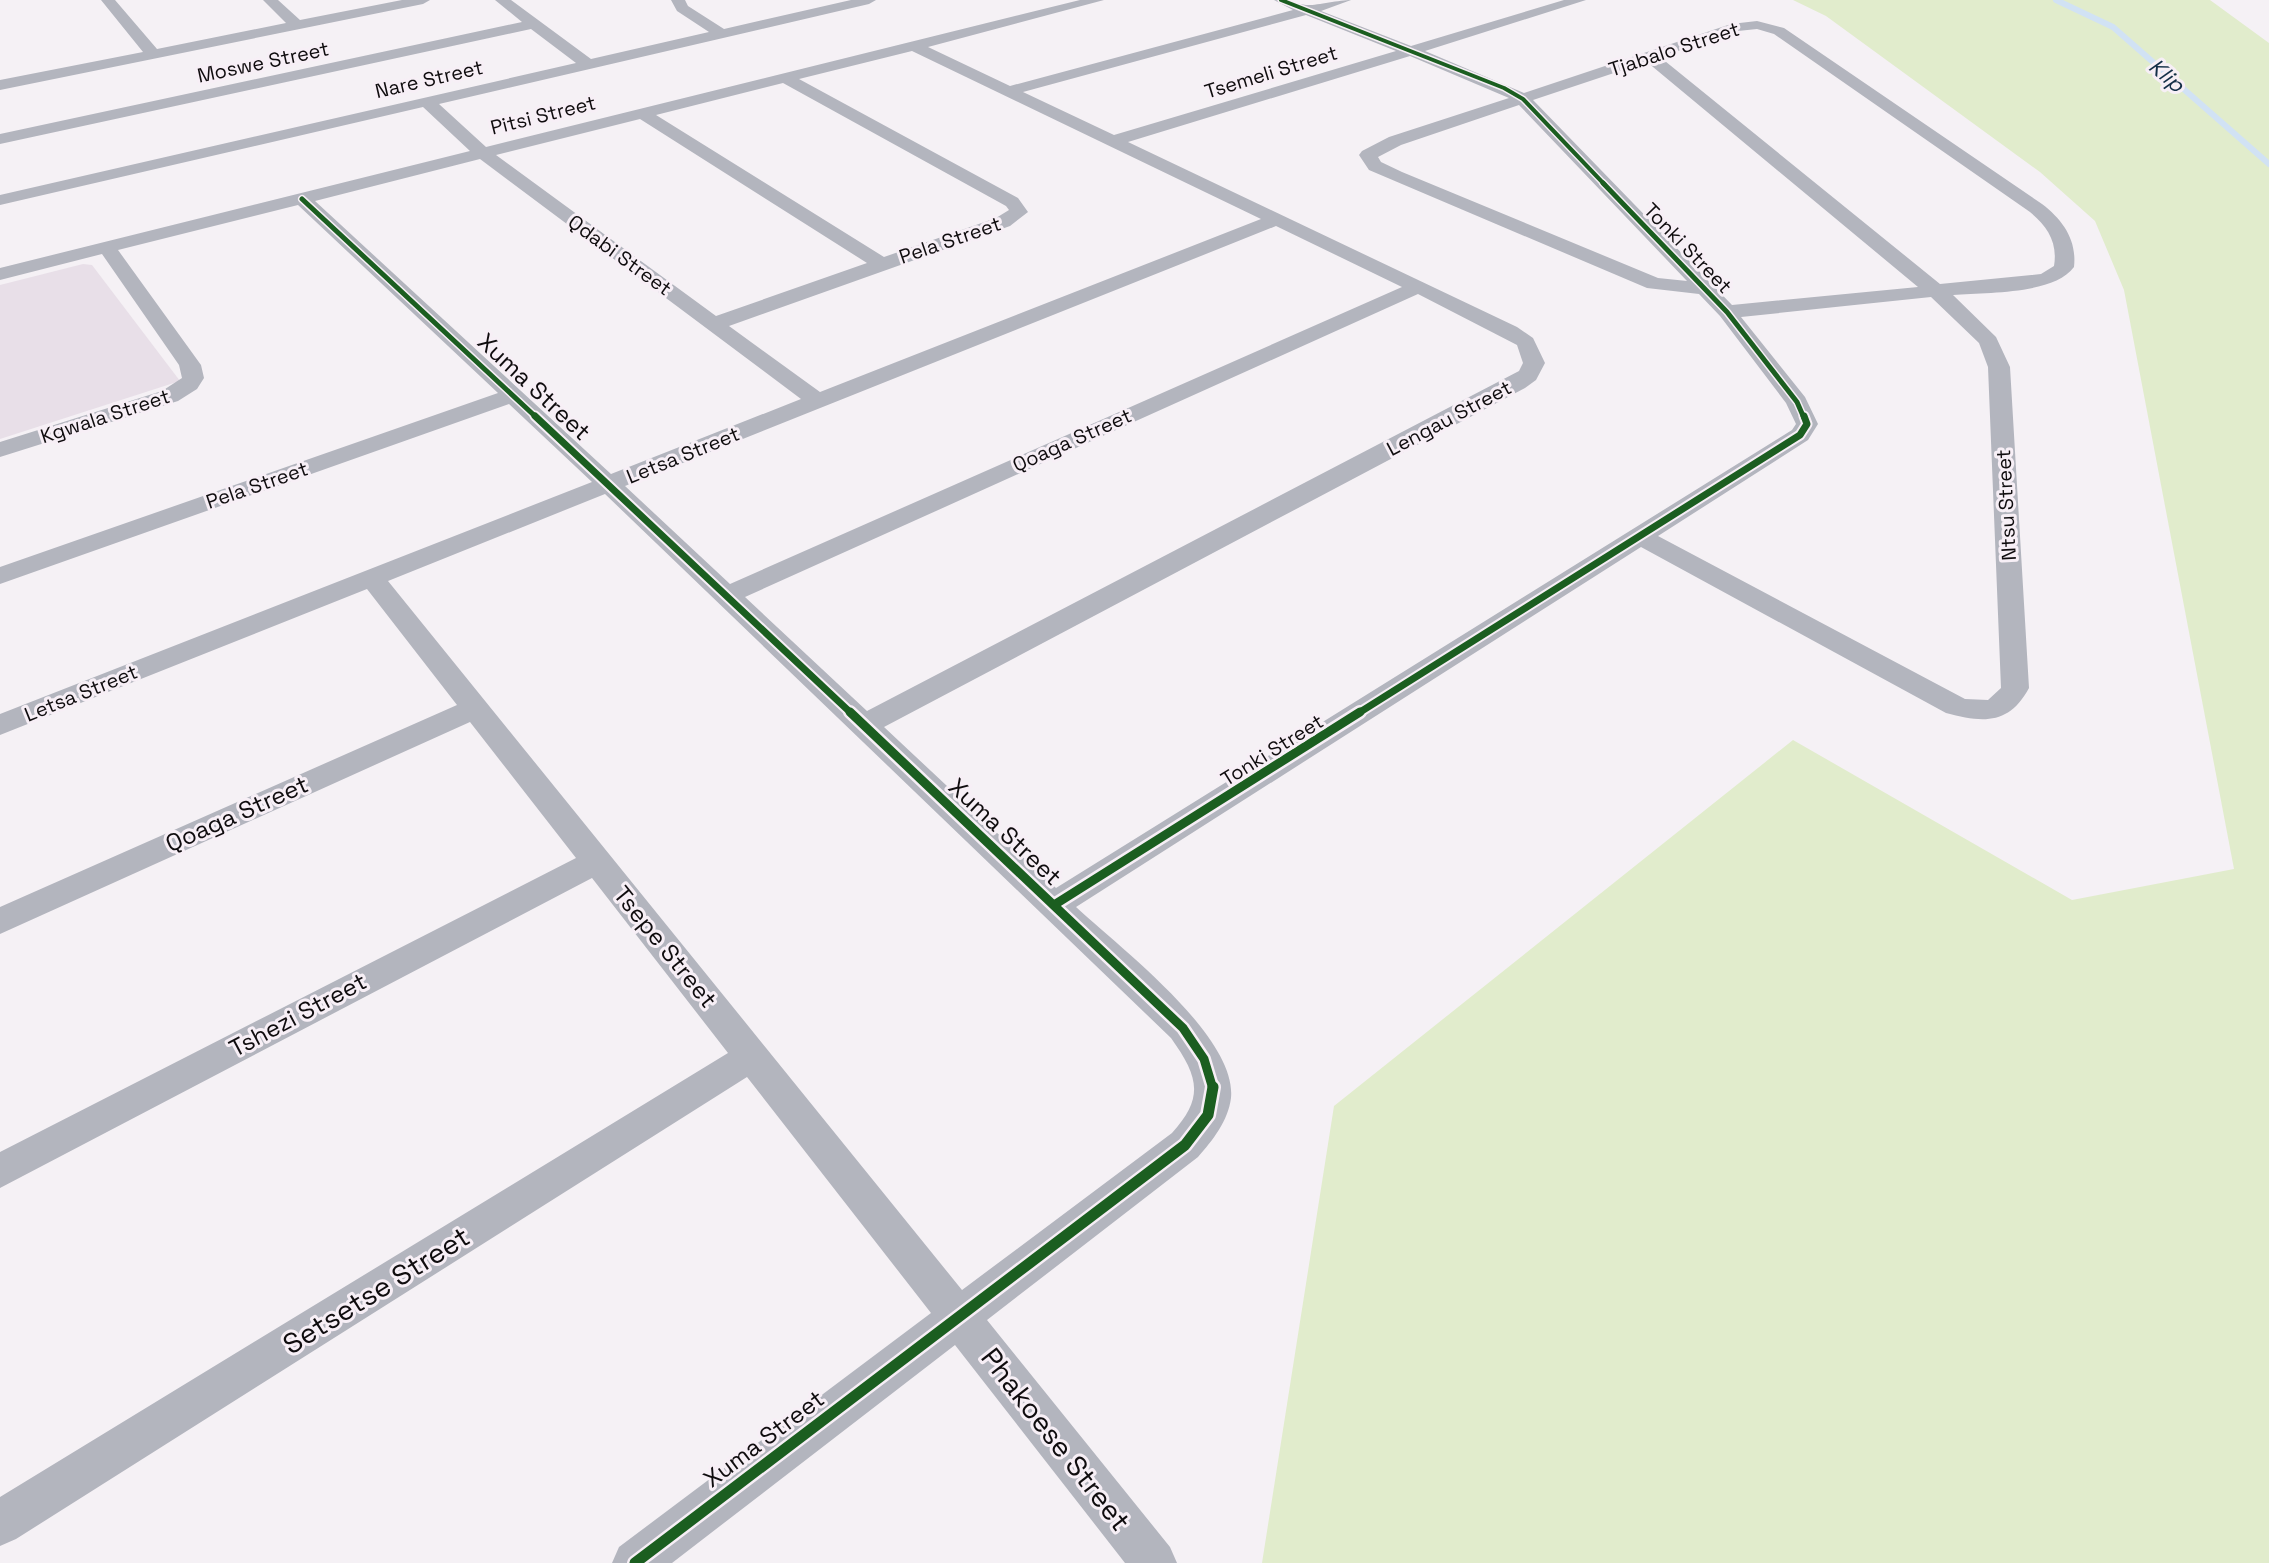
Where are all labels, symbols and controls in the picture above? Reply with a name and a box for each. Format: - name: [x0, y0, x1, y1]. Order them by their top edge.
- street label: Tjabalo Street: [1605, 16, 1743, 82]
- street label: Moswe Street: [195, 35, 331, 89]
- street label: Tsemeli Street: [1201, 39, 1341, 105]
- water label: Klip: [2143, 52, 2191, 99]
- street label: Nare Street: [372, 54, 486, 104]
- street label: Pitsi Street: [488, 89, 598, 141]
- street label: Tonki Street: [1638, 197, 1738, 299]
- street label: Qdabi Street: [563, 209, 677, 301]
- street label: Pela Street: [896, 210, 1004, 270]
- street label: Xuma Street: [471, 326, 597, 447]
- street label: Lengau Street: [1382, 374, 1516, 462]
- street label: Kgwala Street: [37, 383, 173, 449]
- street label: Qoaga Street: [1008, 402, 1136, 478]
- street label: Letsa Street: [623, 421, 743, 489]
- street label: Ntsu Street: [1990, 449, 2022, 561]
- street label: Pela Street: [203, 455, 311, 515]
- street label: Letsa Street: [21, 659, 141, 727]
- street label: Tonki Street: [1216, 708, 1328, 792]
- street label: Qoaga Street: [161, 768, 313, 859]
- street label: Xuma Street: [942, 771, 1068, 892]
- street label: Tsepe Street: [607, 879, 724, 1014]
- street label: Tshezi Street: [224, 965, 372, 1064]
- street label: Setsetse Street: [276, 1218, 476, 1362]
- street label: Phakoese Street: [973, 1340, 1139, 1538]
- street label: Xuma Street: [697, 1383, 830, 1494]

